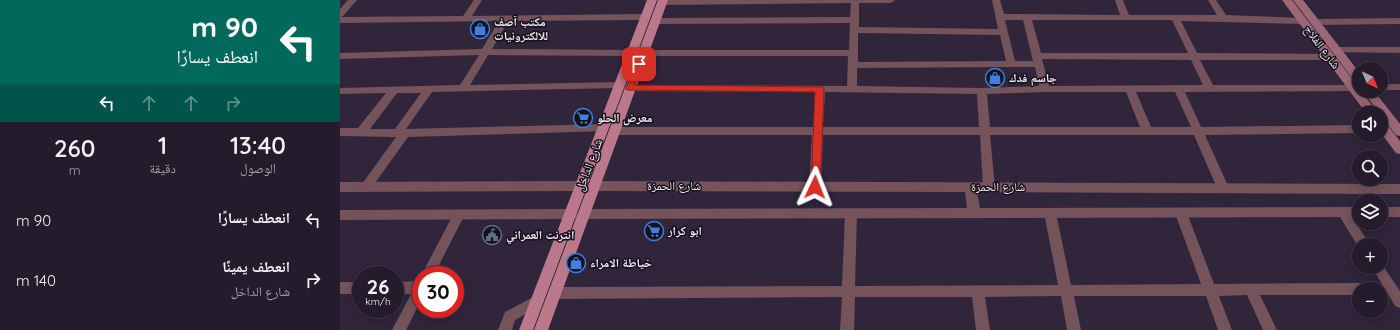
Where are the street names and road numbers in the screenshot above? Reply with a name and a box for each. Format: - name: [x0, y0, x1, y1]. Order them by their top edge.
- street label: شارع الفلاح: [1300, 22, 1344, 72]
- street label: شارع الداخل: [572, 136, 606, 193]
- street label: شارع الحمزة: [647, 178, 701, 194]
- street label: شارع الحمزة: [971, 179, 1025, 195]

